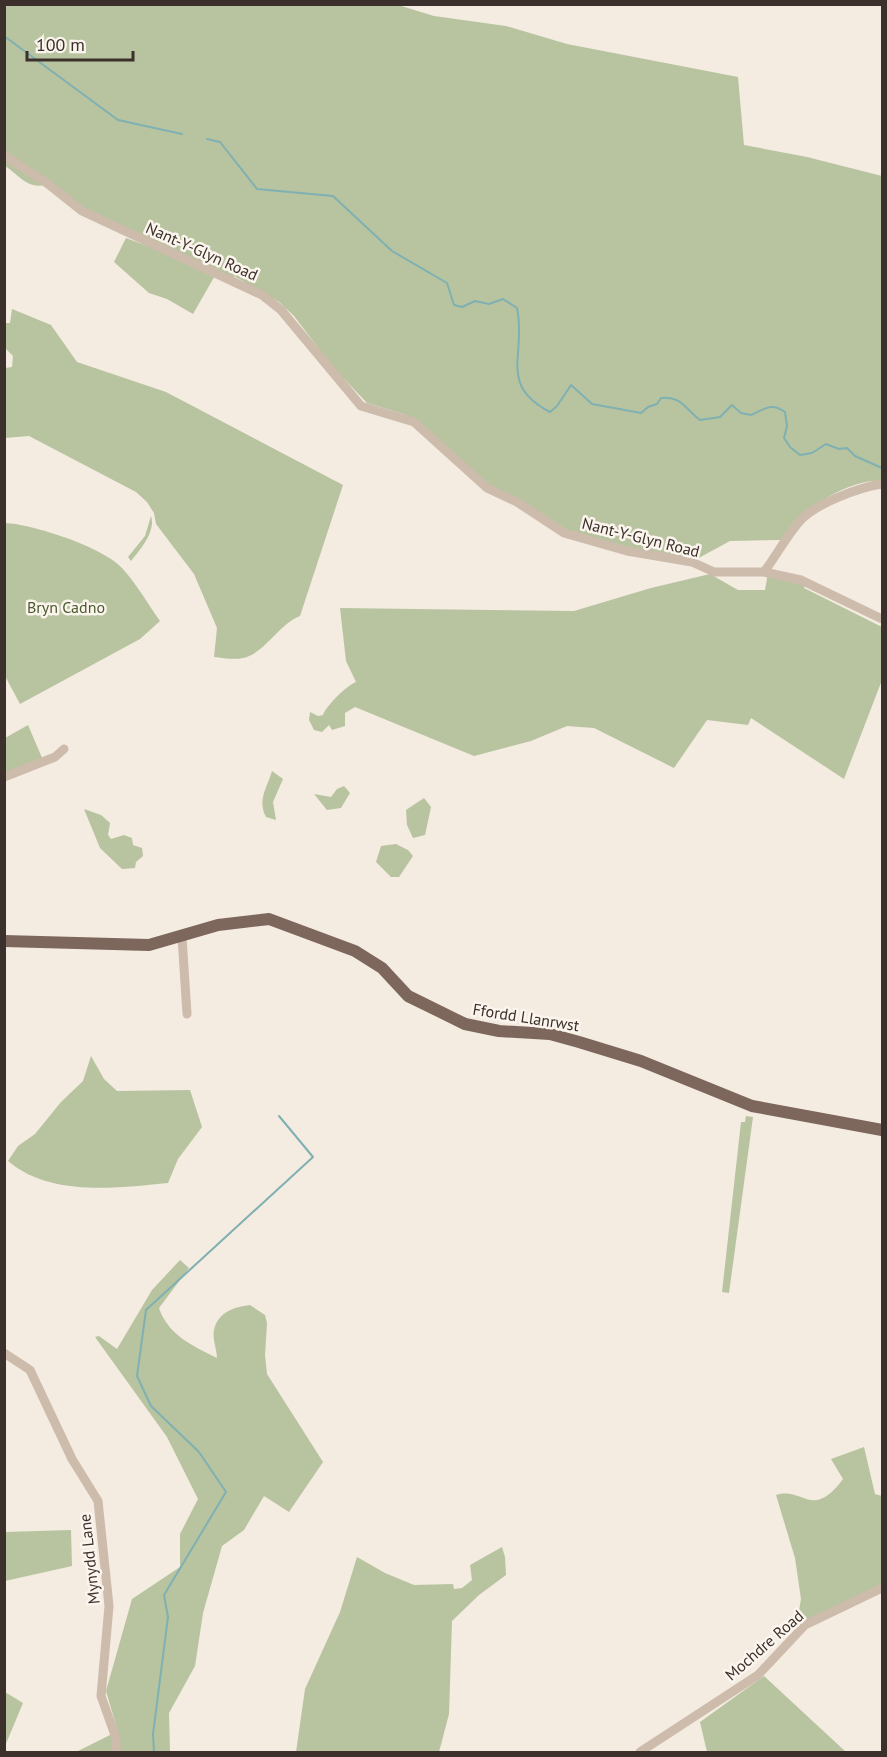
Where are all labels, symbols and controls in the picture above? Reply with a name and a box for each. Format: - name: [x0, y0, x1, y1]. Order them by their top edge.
- scale bar: [27, 24, 134, 62]
- text: 100 m: [36, 33, 85, 56]
- street label: Nant-Y-Glyn Road: [143, 217, 261, 285]
- street label: Nant-Y-Glyn Road: [580, 513, 702, 561]
- park label: Bryn Cadno: [27, 597, 105, 617]
- street label: Ffordd Llanrwst: [471, 999, 581, 1035]
- street label: Mynydd Lane: [74, 1513, 104, 1605]
- street label: Mochdre Road: [721, 1605, 807, 1685]

